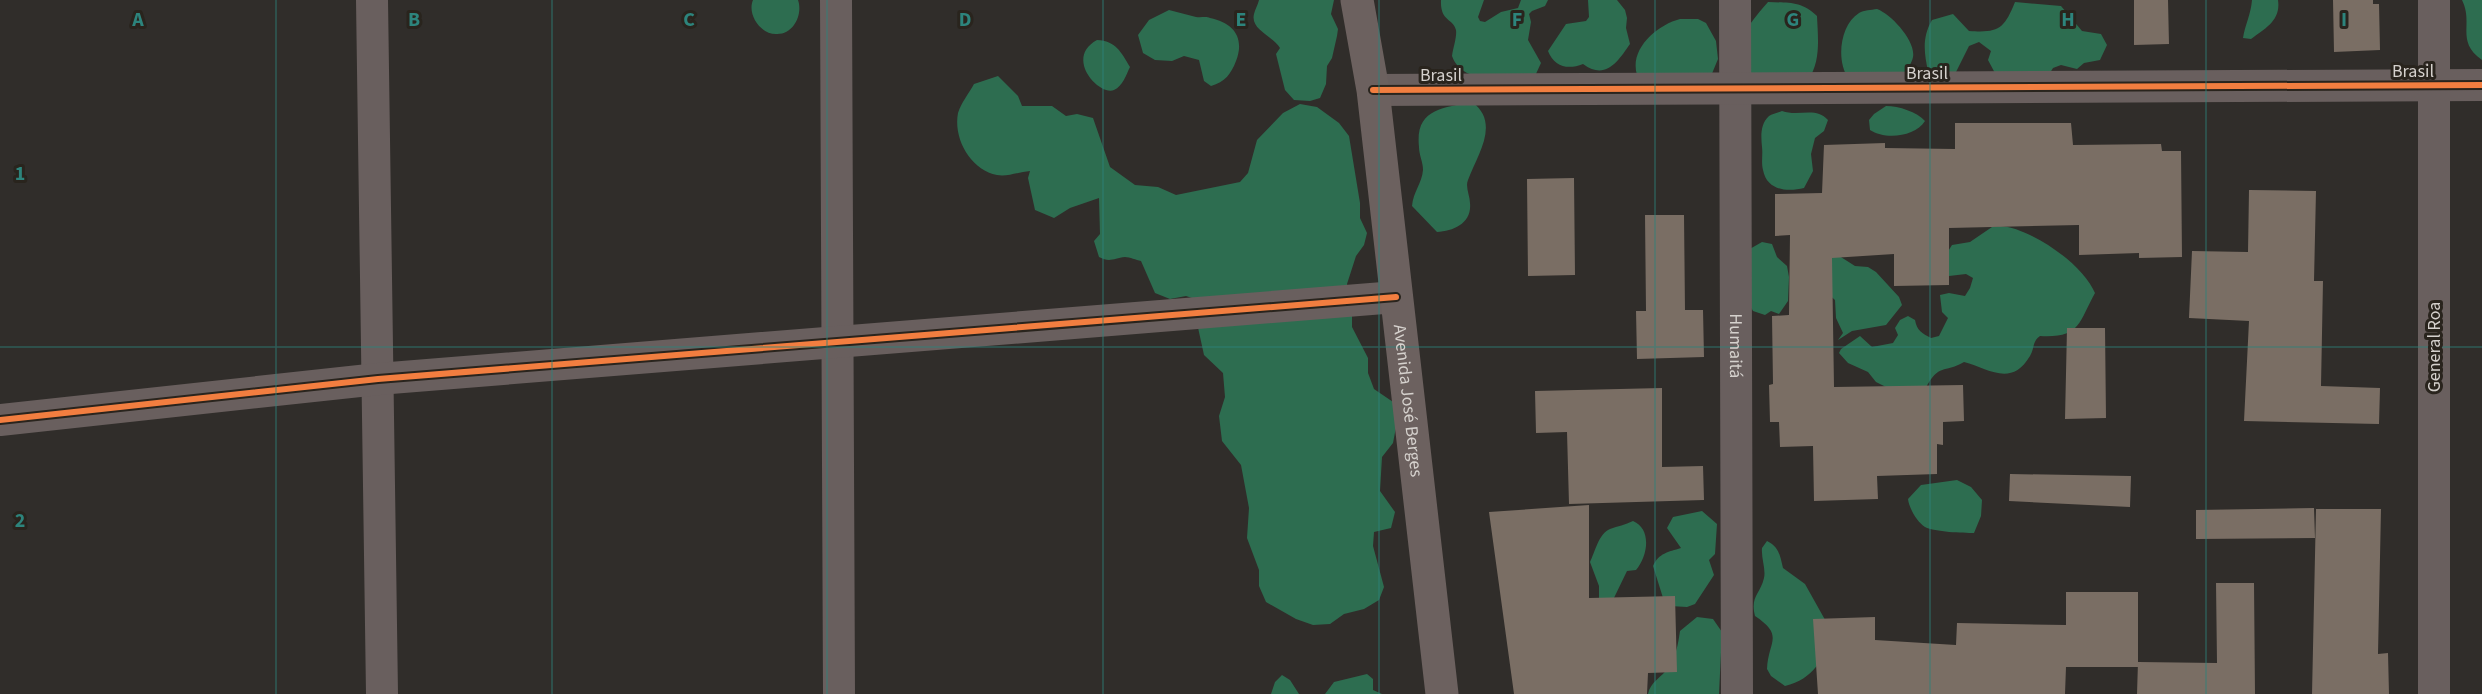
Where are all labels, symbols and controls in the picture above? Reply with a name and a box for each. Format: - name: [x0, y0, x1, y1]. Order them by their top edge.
- text: A: [131, 6, 144, 34]
- text: B: [408, 6, 420, 34]
- text: C: [683, 6, 695, 34]
- text: D: [959, 6, 971, 34]
- text: E: [1236, 6, 1246, 34]
- text: F: [1512, 6, 1522, 34]
- text: G: [1787, 6, 1799, 34]
- text: H: [2061, 6, 2075, 34]
- text: I: [2341, 6, 2347, 34]
- street label: Brasil: [2392, 59, 2434, 84]
- street label: Brasil: [1906, 61, 1948, 86]
- street label: Brasil: [1420, 63, 1462, 88]
- text: 1: [15, 160, 25, 188]
- street label: General Roa: [2422, 302, 2447, 392]
- street label: Humaitá: [1723, 314, 1749, 378]
- street label: Avenida José Berges: [1387, 323, 1430, 478]
- text: 2: [15, 507, 25, 535]

